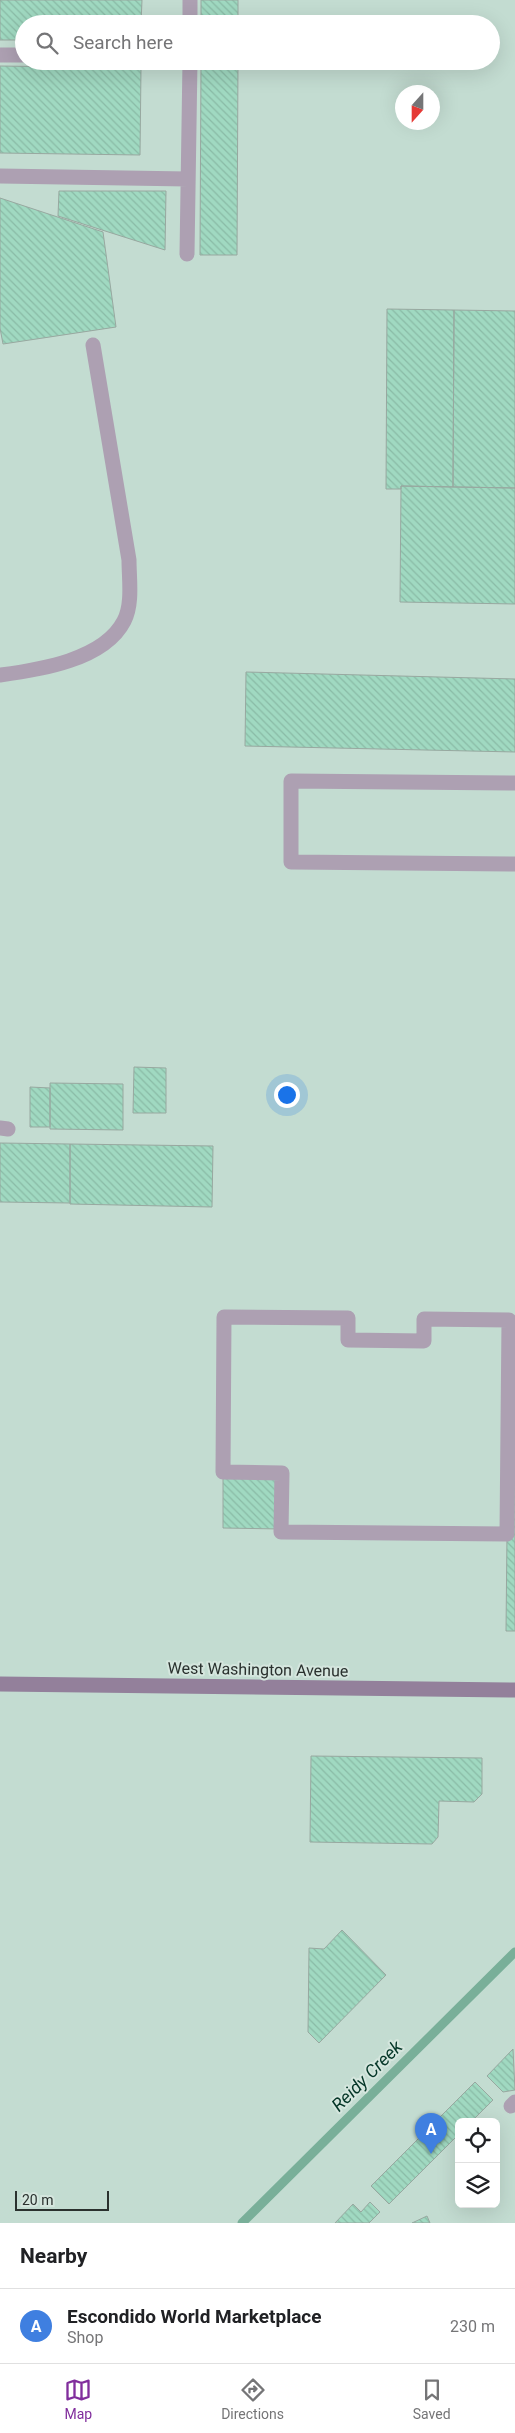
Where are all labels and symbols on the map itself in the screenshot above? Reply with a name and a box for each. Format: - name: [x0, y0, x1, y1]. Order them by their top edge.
- north arrow: [395, 85, 440, 130]
- your location: [274, 1082, 300, 1108]
- street label: West Washington Avenue: [168, 1658, 348, 1681]
- water label: Reidy Creek: [327, 2035, 407, 2115]
- pin: A: [415, 2113, 447, 2154]
- scale bar: [15, 2188, 109, 2211]

